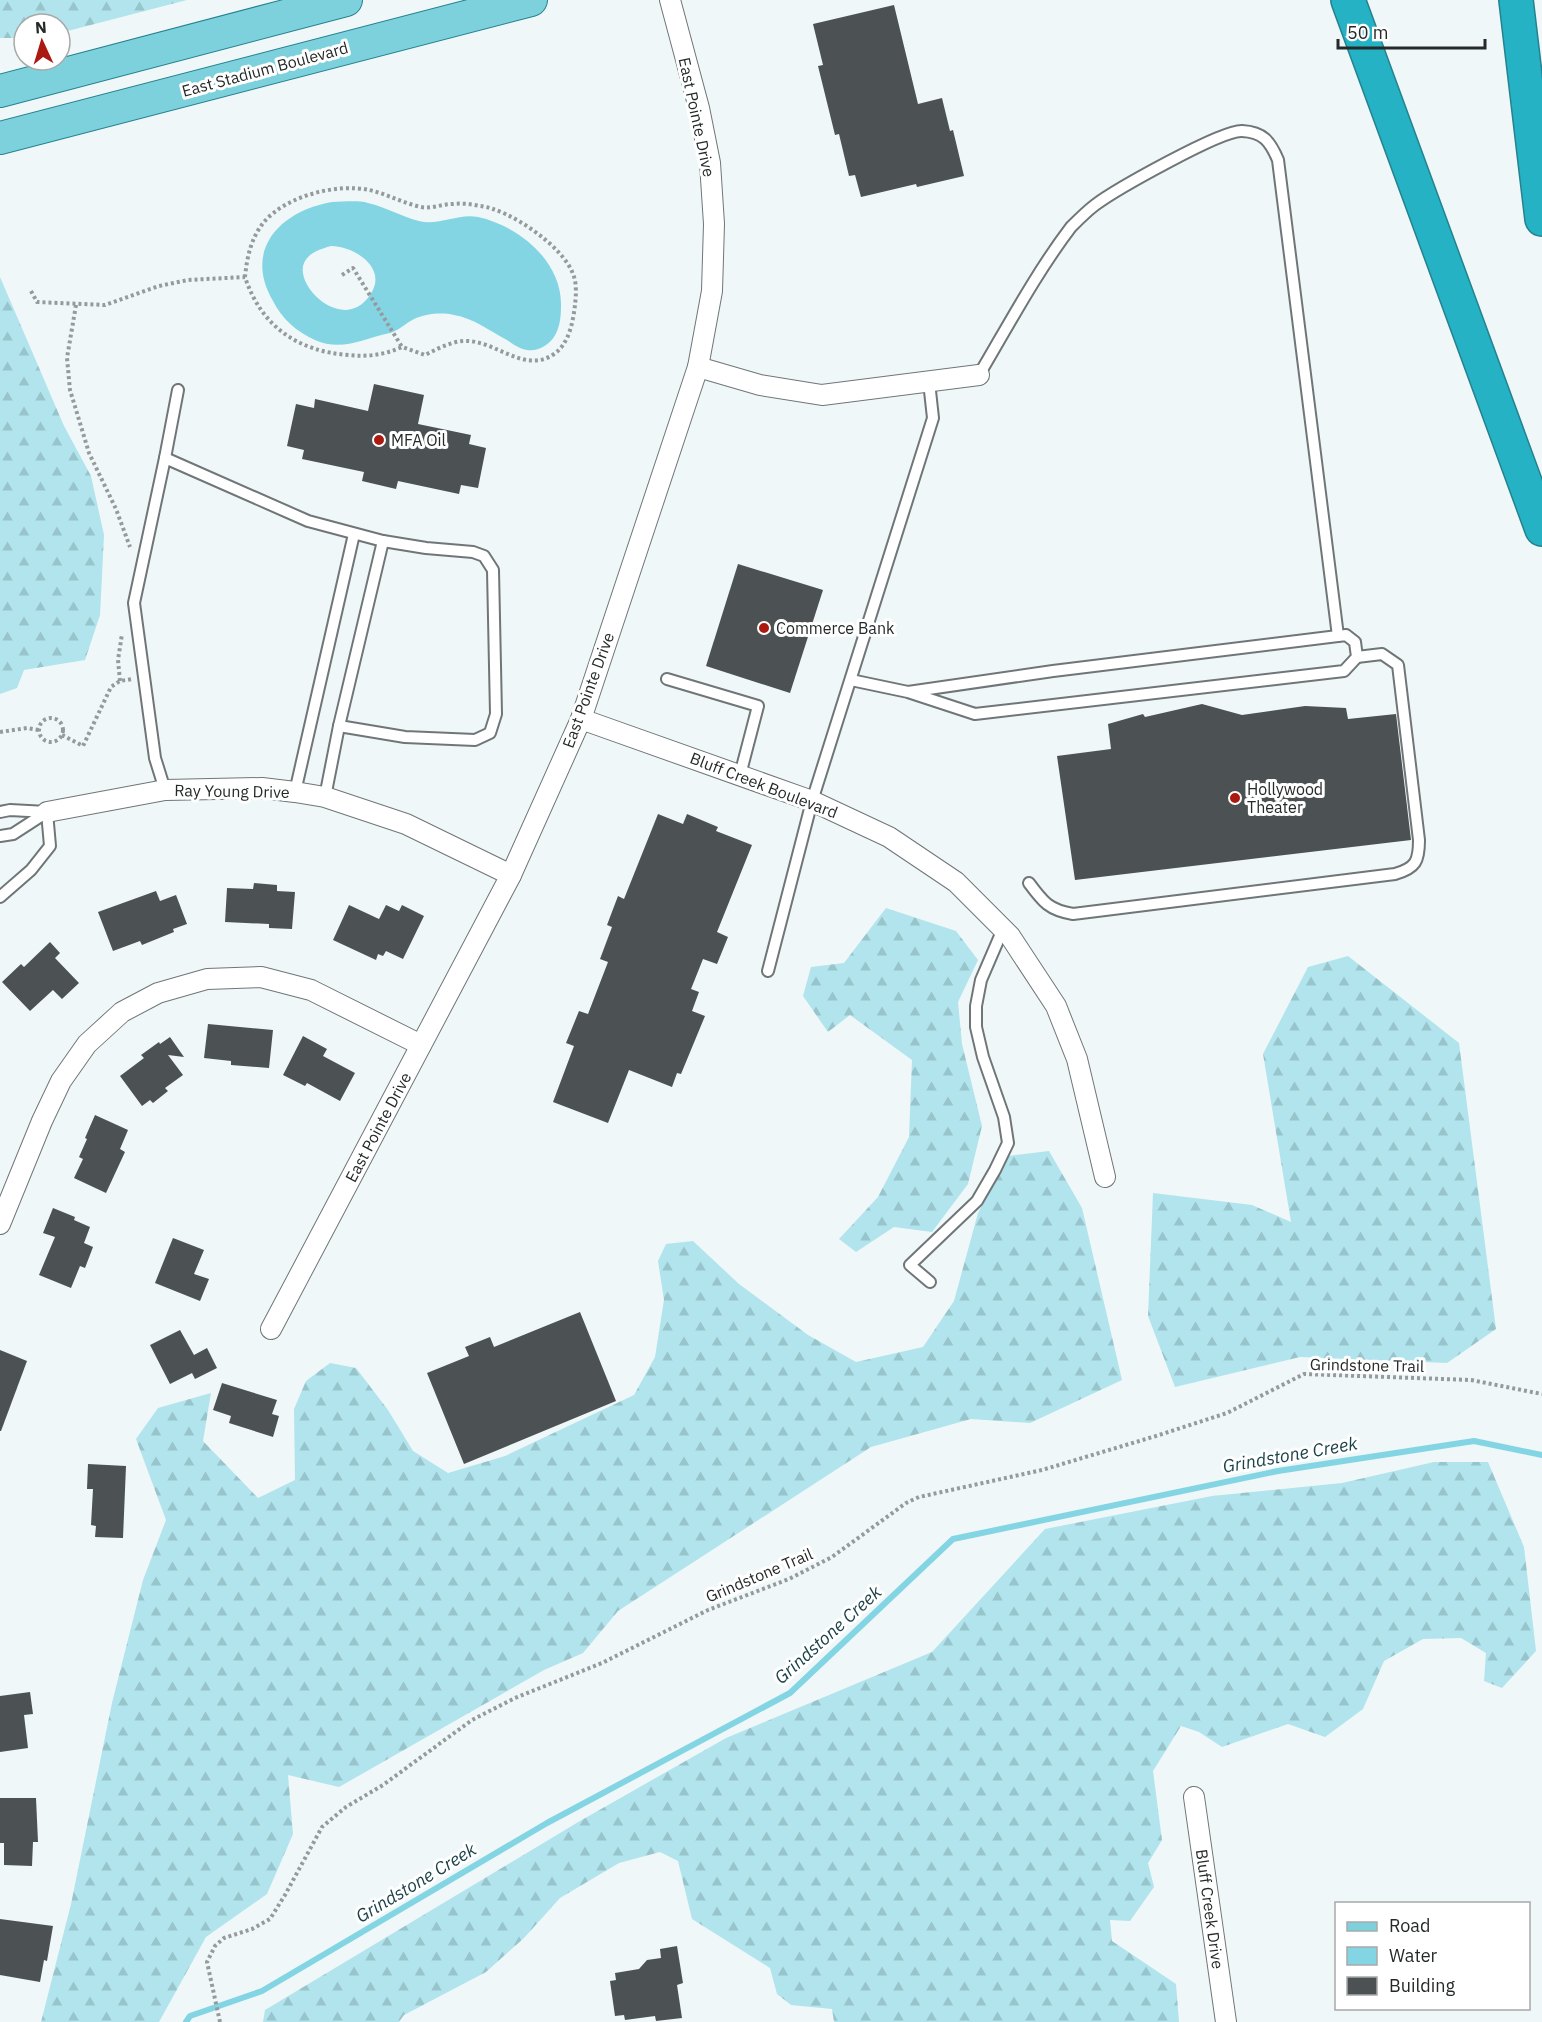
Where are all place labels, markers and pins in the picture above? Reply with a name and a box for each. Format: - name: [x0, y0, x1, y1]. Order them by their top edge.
- place label: MFA Oil: [391, 430, 446, 450]
- marker: MFA Oil: [372, 433, 386, 447]
- place label: Commerce Bank: [776, 618, 895, 638]
- marker: Commerce Bank: [757, 621, 771, 635]
- place label: Hollywood Theater: [1247, 779, 1323, 817]
- marker: Hollywood Theater: [1228, 791, 1242, 805]

